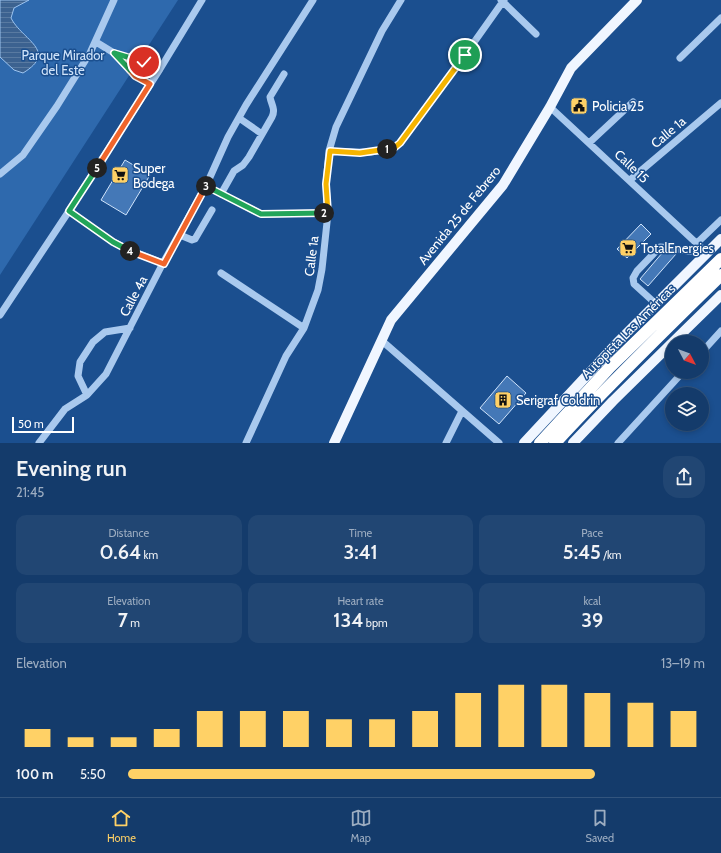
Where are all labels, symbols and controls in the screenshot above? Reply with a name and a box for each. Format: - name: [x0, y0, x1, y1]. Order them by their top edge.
- pin: [448, 38, 482, 72]
- icon: arrive: [454, 44, 476, 66]
- pin: [127, 45, 161, 79]
- park label: Parque Mirador del Este: [22, 47, 105, 78]
- icon: check: [133, 51, 155, 73]
- public building icon: Policia 25: [569, 96, 589, 116]
- place label: Policia 25: [592, 98, 644, 114]
- street label: Calle 1a: [647, 112, 689, 151]
- pin: 1: [377, 139, 397, 159]
- text: 1: [385, 142, 389, 156]
- street label: Calle 15: [611, 146, 653, 186]
- pin: 5: [87, 158, 107, 178]
- place label: Super Bodega: [133, 160, 175, 191]
- text: 5: [94, 161, 100, 175]
- street label: Avenida 25 de Febrero: [414, 162, 504, 268]
- supermarket icon: Super Bodega: [110, 165, 130, 185]
- pin: 3: [196, 176, 216, 196]
- text: 3: [203, 179, 209, 193]
- pin: 2: [314, 203, 334, 223]
- text: 2: [321, 206, 327, 220]
- street label: Calle 1a: [301, 234, 321, 277]
- supermarket icon: TotalEnergies: [618, 238, 638, 258]
- place label: TotalEnergies: [641, 240, 715, 256]
- pin: 4: [120, 241, 140, 261]
- text: 4: [127, 244, 133, 258]
- street label: Calle 4a: [116, 272, 151, 319]
- street label: Autopista Las Américas: [578, 280, 679, 381]
- north arrow: [665, 335, 709, 379]
- map controls: [665, 335, 709, 431]
- button: layers: [665, 387, 709, 431]
- building icon: Serigraf Coldrin: [493, 390, 513, 410]
- place label: Serigraf Coldrin: [516, 392, 600, 408]
- scale bar: [12, 415, 74, 434]
- text: 50 m: [18, 417, 44, 431]
- text: Evening run: [16, 455, 127, 482]
- button: share: [663, 456, 705, 498]
- text: 21:45: [16, 484, 44, 500]
- text: Distance: [109, 526, 149, 540]
- text: Time: [349, 526, 372, 540]
- text: Pace: [581, 526, 603, 540]
- text: 0.64: [100, 540, 141, 564]
- text: 3:41: [343, 540, 378, 564]
- text: 5:45: [563, 540, 601, 564]
- text: km: [141, 548, 158, 562]
- text: /km: [601, 548, 621, 562]
- text: Elevation: [107, 594, 150, 608]
- text: Heart rate: [337, 594, 384, 608]
- text: kcal: [583, 594, 601, 608]
- text: 7: [118, 608, 128, 632]
- text: 134: [333, 608, 363, 632]
- text: 39: [581, 608, 603, 632]
- text: m: [128, 616, 140, 630]
- text: bpm: [363, 616, 388, 630]
- text: Elevation: [16, 655, 67, 671]
- text: 13–19 m: [661, 655, 705, 671]
- text: 100 m: [16, 766, 53, 782]
- text: 5:50: [80, 766, 106, 782]
- tab: Home: [107, 807, 136, 845]
- tab: Map: [350, 807, 372, 845]
- tab: Saved: [586, 807, 614, 845]

